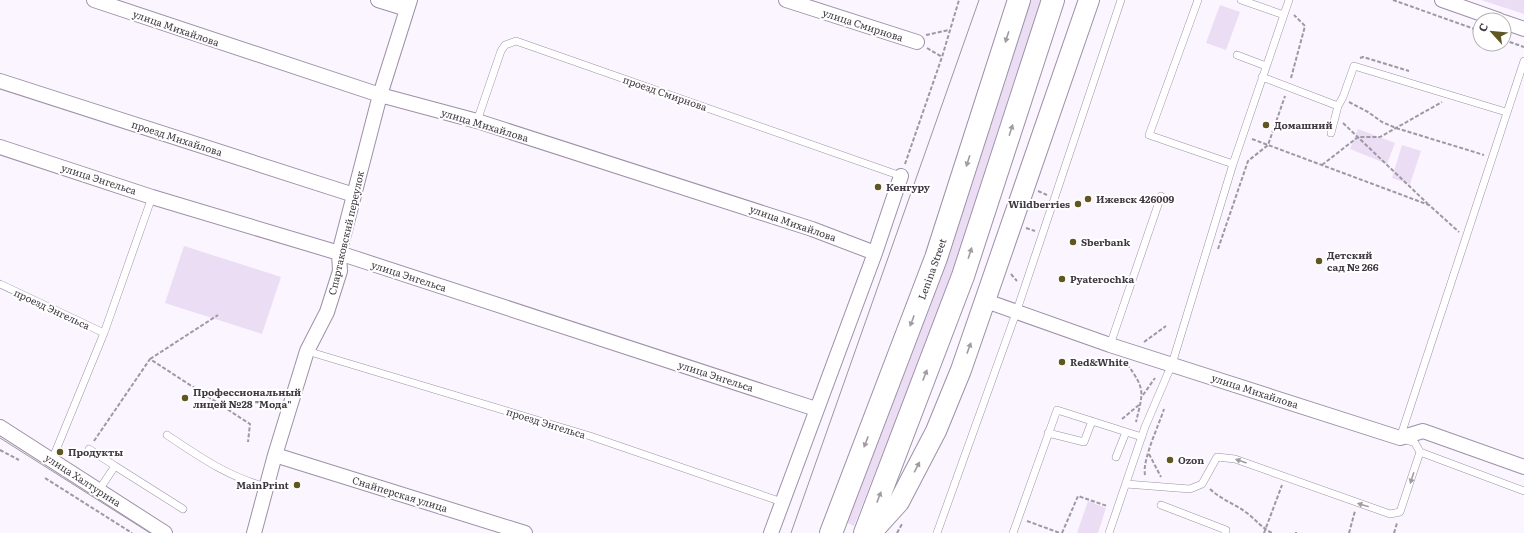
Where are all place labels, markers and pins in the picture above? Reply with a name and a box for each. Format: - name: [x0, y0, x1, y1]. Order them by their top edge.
- place label: Домашний: [1274, 117, 1333, 132]
- marker: Домашний: [1261, 120, 1271, 130]
- place label: Кенгуру: [886, 179, 931, 194]
- marker: Кенгуру: [873, 182, 883, 192]
- place label: Ижевск 426009: [1096, 191, 1175, 206]
- marker: Ижевск 426009: [1083, 194, 1093, 204]
- place label: Wildberries: [1008, 196, 1070, 211]
- marker: Wildberries: [1073, 199, 1083, 209]
- place label: Sberbank: [1081, 234, 1130, 249]
- marker: Sberbank: [1068, 237, 1078, 247]
- place label: Детский сад № 266: [1327, 247, 1379, 274]
- marker: Детский сад № 266: [1314, 256, 1324, 266]
- place label: Pyaterochka: [1070, 271, 1134, 286]
- marker: Pyaterochka: [1057, 274, 1067, 284]
- place label: Red&White: [1070, 354, 1129, 369]
- marker: Red&White: [1057, 357, 1067, 367]
- place label: Профессиональный лицей №28 "Мода": [193, 384, 301, 411]
- marker: Профессиональный лицей №28 "Мода": [180, 393, 190, 403]
- place label: Продукты: [68, 444, 123, 459]
- marker: Продукты: [55, 447, 65, 457]
- place label: Ozon: [1178, 452, 1204, 467]
- marker: Ozon: [1165, 455, 1175, 465]
- place label: MainPrint: [236, 477, 290, 492]
- marker: MainPrint: [292, 480, 302, 490]

